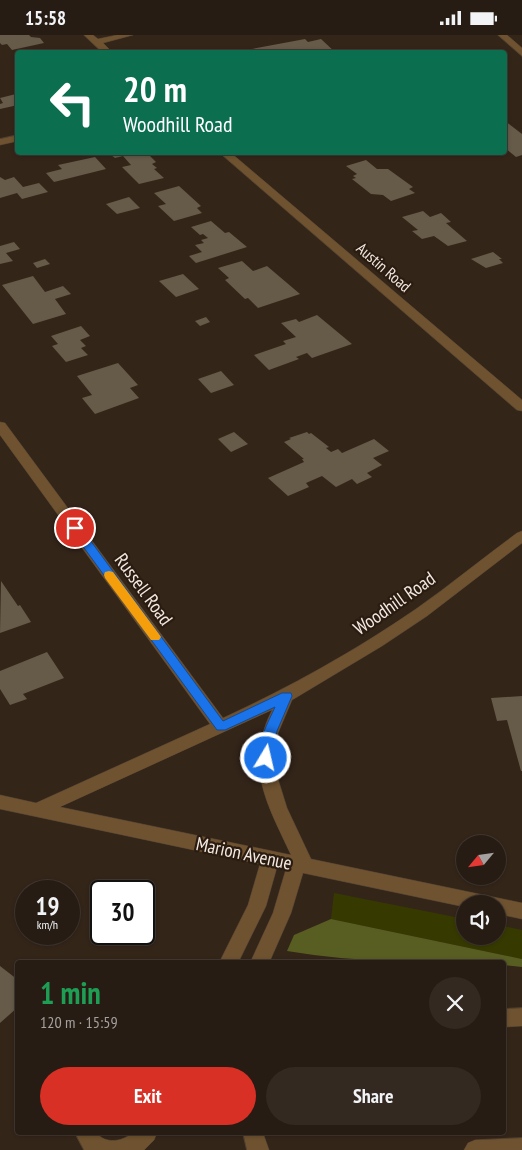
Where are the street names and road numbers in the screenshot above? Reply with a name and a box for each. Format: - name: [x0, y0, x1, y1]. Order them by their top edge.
- street label: Austin Road: [353, 238, 415, 296]
- street label: Russell Road: [110, 548, 178, 630]
- street label: Woodhill Road: [348, 566, 440, 640]
- street label: Marion Avenue: [194, 831, 294, 875]

